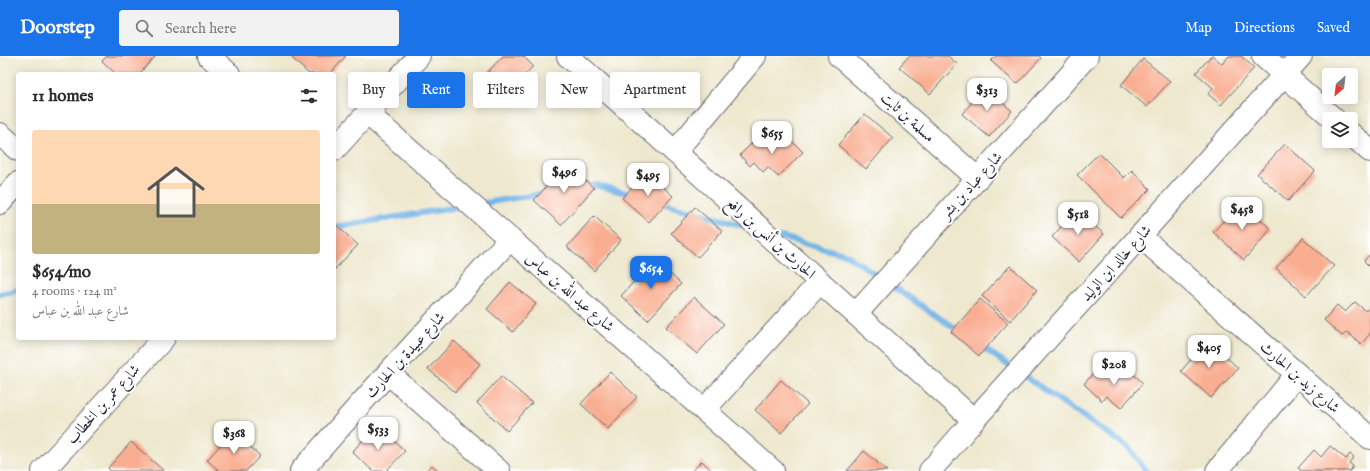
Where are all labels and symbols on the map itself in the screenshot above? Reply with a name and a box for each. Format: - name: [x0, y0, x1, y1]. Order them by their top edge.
- north arrow: [1322, 68, 1358, 104]
- pin: $313: [963, 78, 1011, 112]
- street label: مسلمة بن ثابت: [877, 88, 939, 147]
- pin: $655: [748, 121, 796, 155]
- street label: شارع عباد بن بشر: [935, 148, 1009, 226]
- pin: $496: [540, 160, 588, 194]
- pin: $495: [624, 163, 672, 197]
- street label: الحارث بن أنس بن رافع: [719, 192, 821, 286]
- pin: $458: [1218, 197, 1266, 231]
- pin: $518: [1054, 202, 1102, 236]
- street label: شارع خالد ابن الوليد: [1077, 221, 1158, 308]
- street label: شارع عبد الله بن عباس: [519, 246, 620, 338]
- pin: $654: [627, 256, 675, 290]
- street label: شارع عبيدة بن الحارث: [361, 308, 452, 405]
- pin: $405: [1185, 335, 1233, 369]
- street label: شارع زيد بن الحارث: [1254, 337, 1344, 420]
- pin: $208: [1090, 352, 1138, 386]
- street label: شارع عمر بن الخطاب: [62, 360, 146, 450]
- pin: $533: [354, 417, 402, 451]
- pin: $368: [210, 421, 258, 455]

